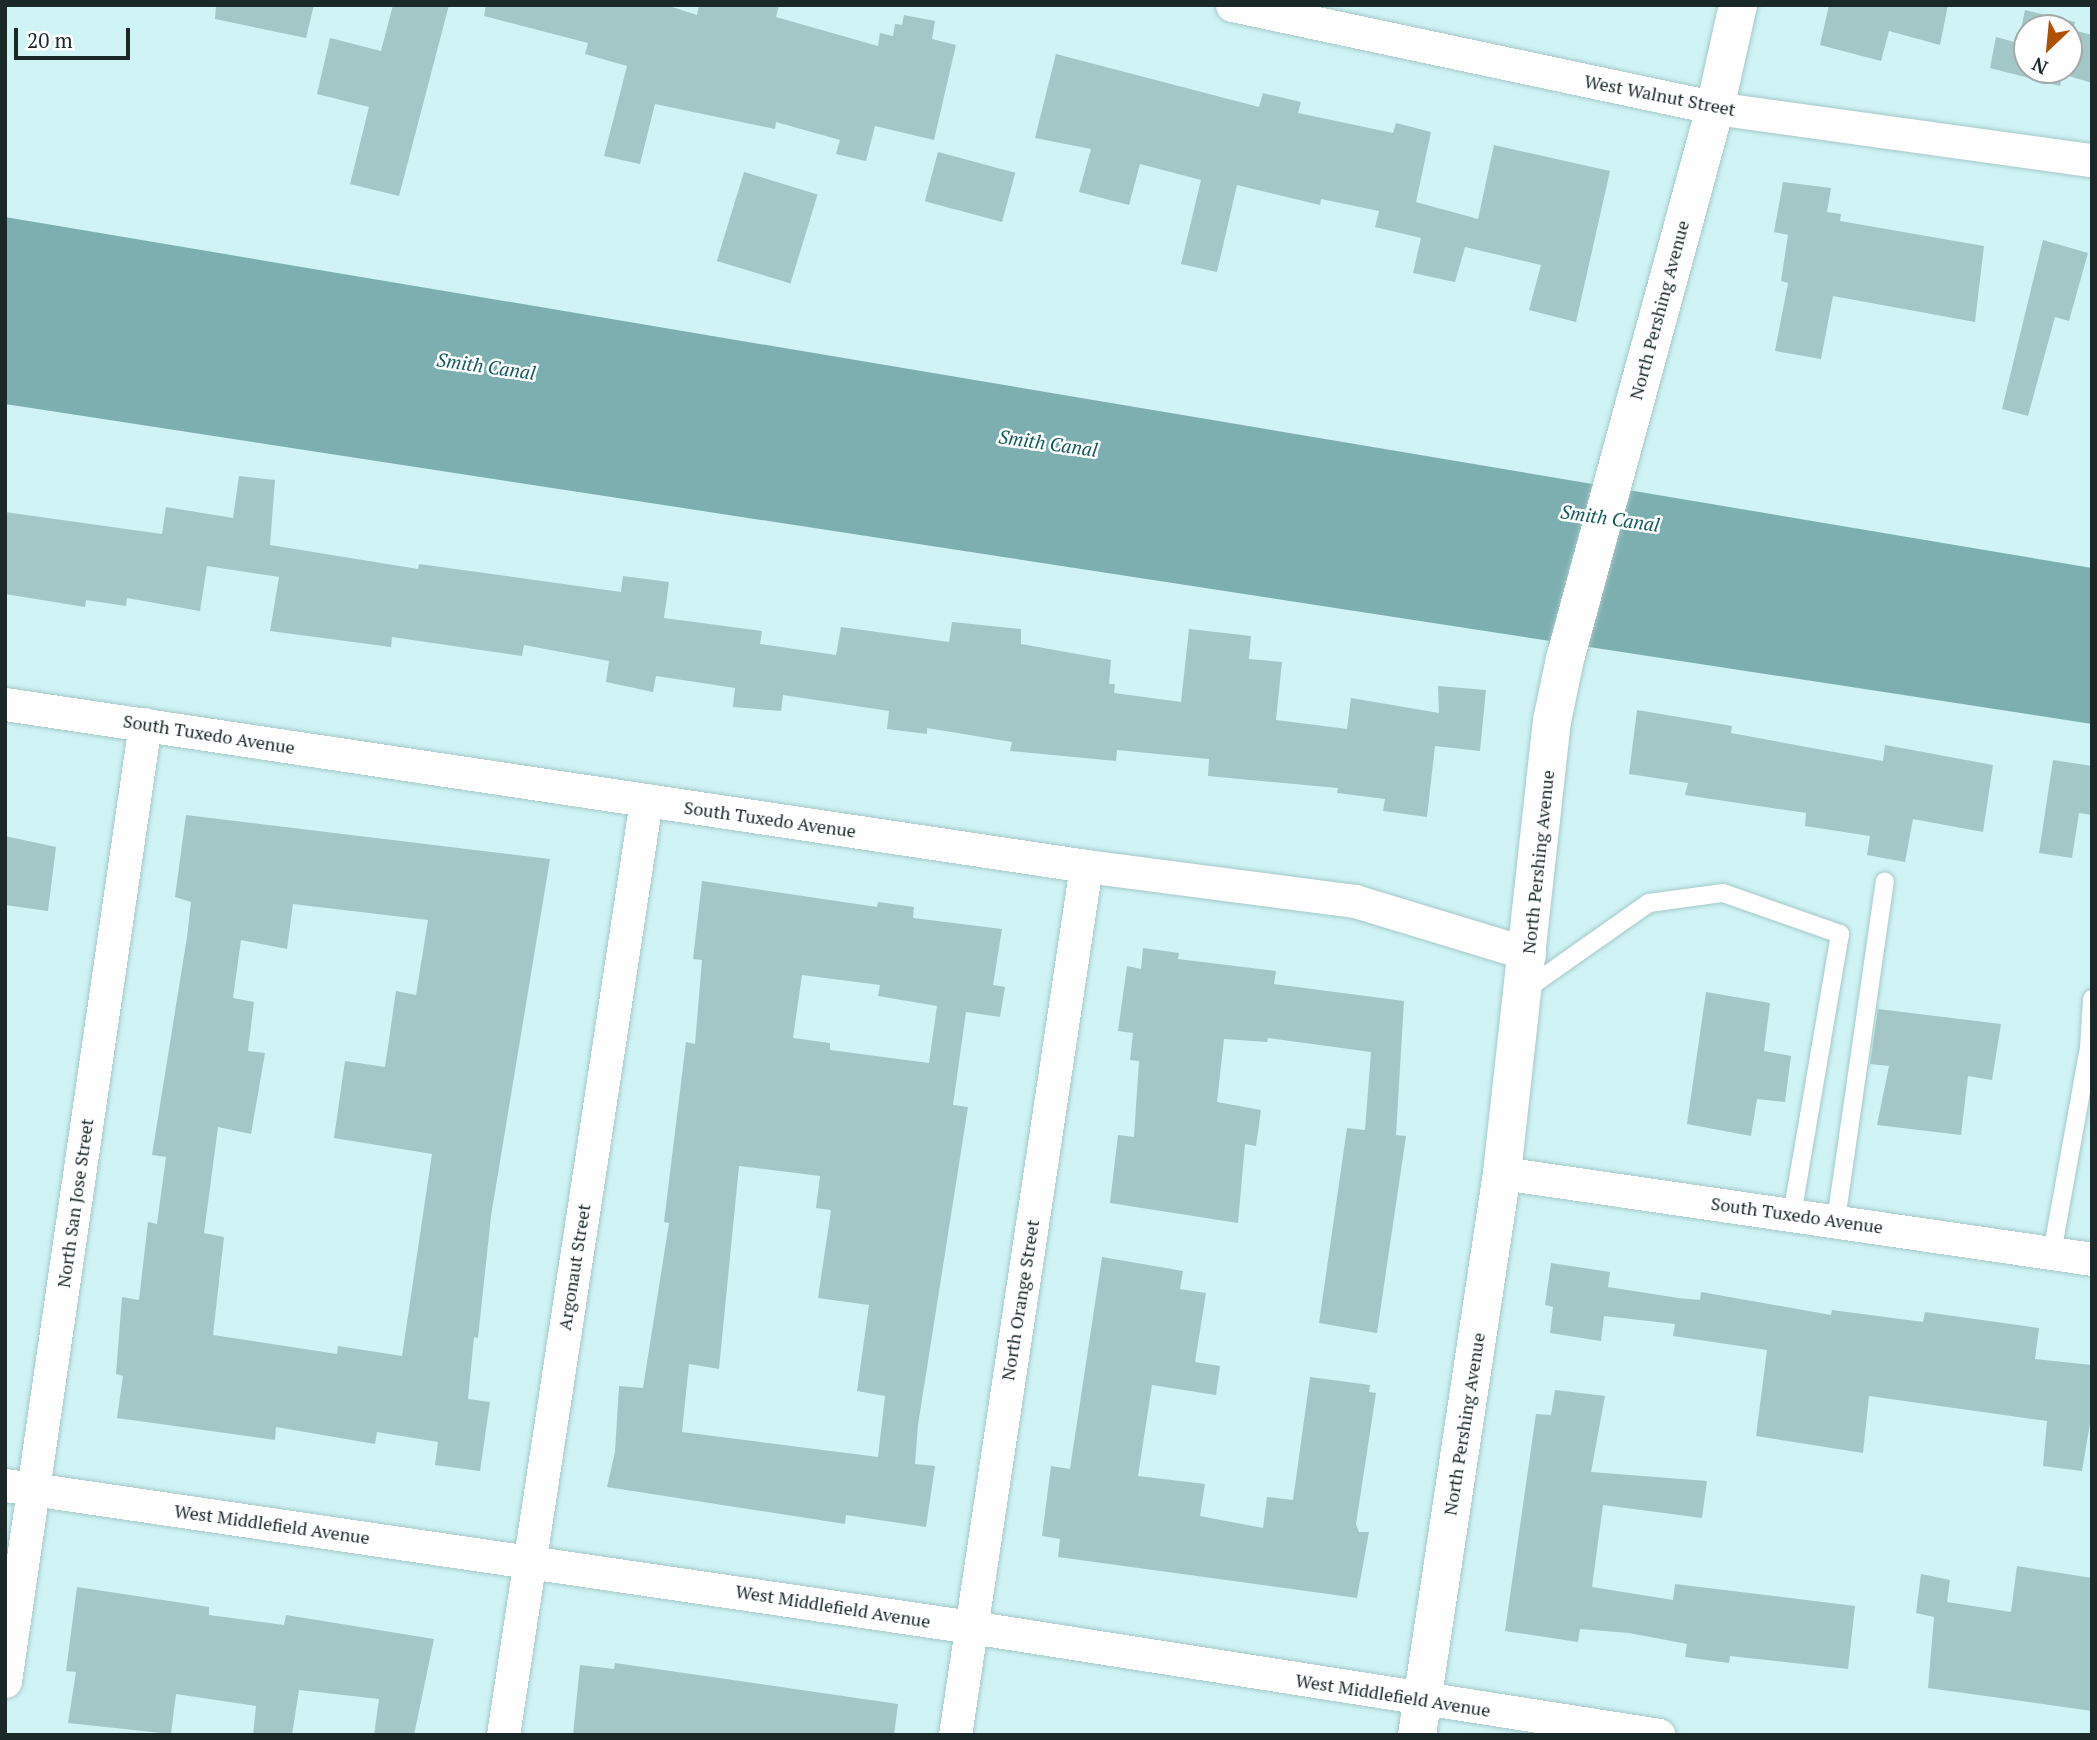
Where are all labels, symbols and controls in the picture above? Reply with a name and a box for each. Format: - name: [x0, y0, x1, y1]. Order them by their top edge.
- scale bar: [18, 14, 133, 58]
- north arrow: [2013, 14, 2083, 84]
- text: 20 m: [27, 26, 73, 54]
- text: N: [2027, 52, 2051, 81]
- street label: West Walnut Street: [1582, 70, 1738, 120]
- street label: North Pershing Avenue: [1625, 218, 1693, 402]
- water label: Smith Canal: [435, 348, 537, 384]
- water label: Smith Canal: [997, 425, 1099, 461]
- water label: Smith Canal: [1559, 500, 1661, 536]
- street label: South Tuxedo Avenue: [121, 710, 297, 758]
- street label: North Pershing Avenue: [1518, 769, 1558, 955]
- street label: South Tuxedo Avenue: [682, 796, 858, 842]
- street label: North San Jose Street: [52, 1117, 98, 1289]
- street label: South Tuxedo Avenue: [1709, 1192, 1885, 1238]
- street label: Argonaut Street: [553, 1202, 595, 1332]
- street label: North Orange Street: [997, 1218, 1043, 1382]
- street label: North Pershing Avenue: [1439, 1331, 1489, 1517]
- street label: West Middlefield Avenue: [173, 1500, 371, 1548]
- street label: West Middlefield Avenue: [734, 1580, 932, 1632]
- street label: West Middlefield Avenue: [1294, 1669, 1492, 1721]

